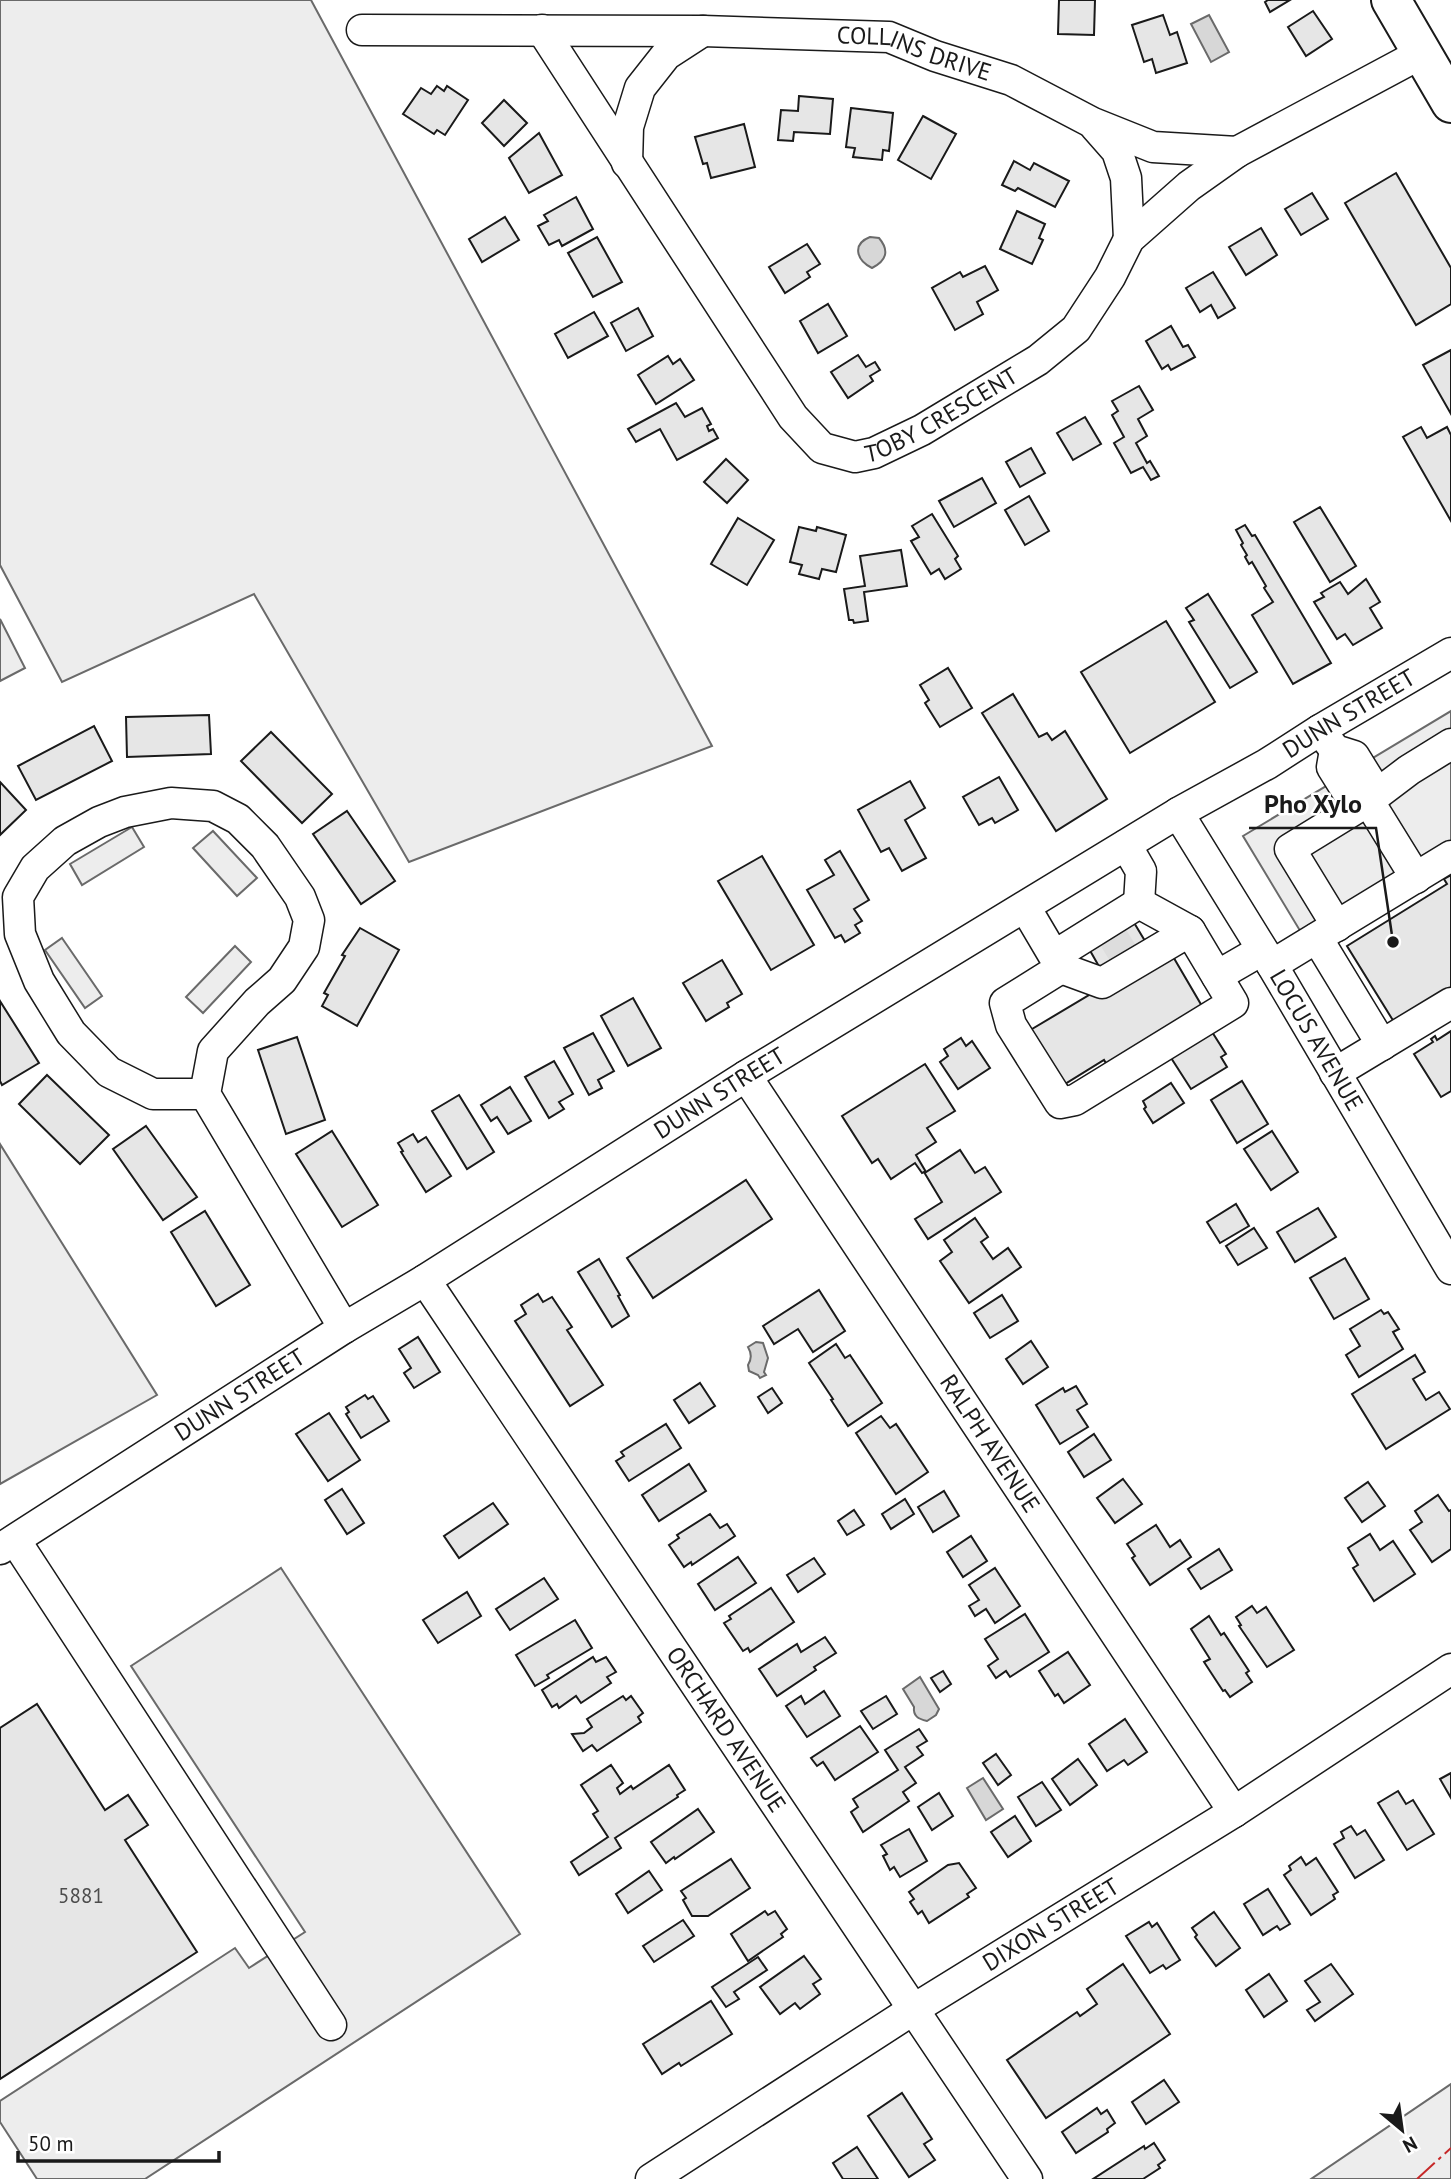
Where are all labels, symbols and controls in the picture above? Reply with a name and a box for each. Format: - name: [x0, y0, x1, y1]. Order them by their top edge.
- street label: COLLINS DRIVE: [836, 19, 995, 88]
- street label: TOBY CRESCENT: [862, 360, 1023, 470]
- street label: DUNN STREET: [1276, 661, 1421, 765]
- callout: Pho Xylo: [1249, 781, 1376, 828]
- text: Pho Xylo: [1264, 787, 1362, 820]
- street label: LOCUS AVENUE: [1263, 964, 1370, 1116]
- street label: DUNN STREET: [648, 1040, 791, 1146]
- street label: DUNN STREET: [168, 1341, 311, 1448]
- street label: RALPH AVENUE: [933, 1368, 1047, 1518]
- street label: ORCHARD AVENUE: [660, 1640, 793, 1818]
- street label: DIXON STREET: [977, 1870, 1125, 1978]
- house number: 5881: [58, 1882, 104, 1909]
- north arrow: [1367, 2095, 1437, 2165]
- scale bar: [18, 2120, 219, 2164]
- text: 50 m: [28, 2130, 74, 2157]
- text: N: [1399, 2131, 1422, 2158]

